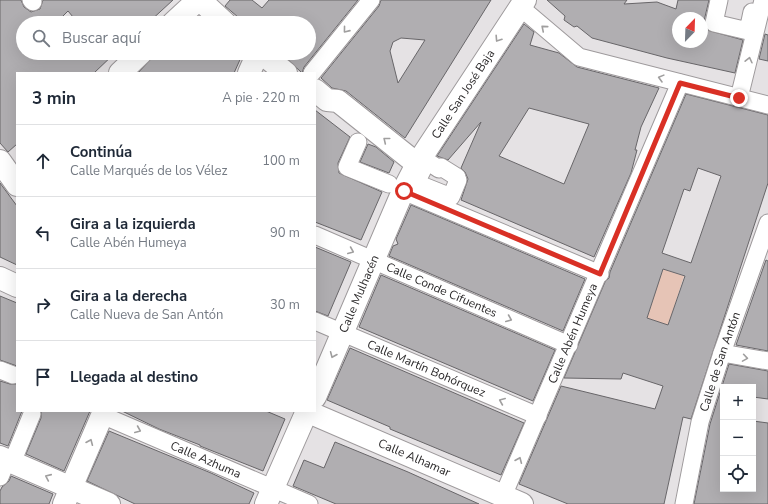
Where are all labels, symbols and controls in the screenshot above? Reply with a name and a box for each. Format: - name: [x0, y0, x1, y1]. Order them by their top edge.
- north arrow: [672, 12, 708, 48]
- search box: [16, 16, 316, 60]
- one-way arrow: [542, 25, 549, 32]
- one-way arrow: [344, 26, 351, 33]
- icon: search: [30, 27, 52, 49]
- text: Buscar aquí: [62, 28, 140, 48]
- one-way arrow: [495, 35, 503, 42]
- street label: Calle San José Baja: [428, 46, 498, 142]
- one-way arrow: [744, 57, 752, 63]
- one-way arrow: [658, 74, 665, 83]
- text: 3 min: [32, 87, 76, 110]
- text: A pie · 220 m: [222, 89, 300, 107]
- route end: [730, 89, 748, 107]
- one-way arrow: [383, 138, 391, 145]
- text: Continúa: [70, 142, 132, 162]
- icon: ahead: [32, 150, 54, 172]
- text: 100 m: [262, 152, 300, 170]
- text: Calle Marqués de los Vélez: [70, 162, 228, 180]
- route start: [395, 182, 413, 200]
- text: Gira a la izquierda: [70, 214, 196, 234]
- icon: left: [32, 222, 54, 244]
- text: 90 m: [270, 224, 300, 242]
- text: Calle Abén Humeya: [70, 234, 187, 252]
- one-way arrow: [347, 246, 354, 254]
- street label: Calle Mulhacén: [335, 253, 383, 335]
- street label: Calle Conde Cifuentes: [384, 259, 500, 321]
- street label: Calle Abén Humeya: [544, 281, 601, 386]
- text: Gira a la derecha: [70, 286, 187, 306]
- icon: right: [32, 294, 54, 316]
- text: 30 m: [270, 296, 300, 314]
- text: Calle Nueva de San Antón: [70, 306, 223, 324]
- street label: Calle de San Antón: [696, 310, 744, 414]
- one-way arrow: [504, 314, 512, 322]
- street label: Calle Martín Bohórquez: [365, 336, 488, 401]
- one-way arrow: [330, 351, 338, 359]
- one-way arrow: [742, 353, 748, 362]
- icon: arrive: [32, 366, 54, 388]
- text: Llegada al destino: [70, 367, 198, 387]
- map controls: [720, 384, 756, 492]
- button: +: [720, 384, 756, 420]
- one-way arrow: [498, 398, 506, 406]
- button: −: [720, 420, 756, 456]
- one-way arrow: [134, 426, 141, 434]
- street label: Calle Alhamar: [376, 435, 454, 481]
- street label: Calle Azhuma: [168, 437, 244, 482]
- one-way arrow: [86, 439, 94, 446]
- button: locate: [720, 456, 756, 492]
- one-way arrow: [514, 457, 522, 465]
- one-way arrow: [44, 474, 52, 482]

